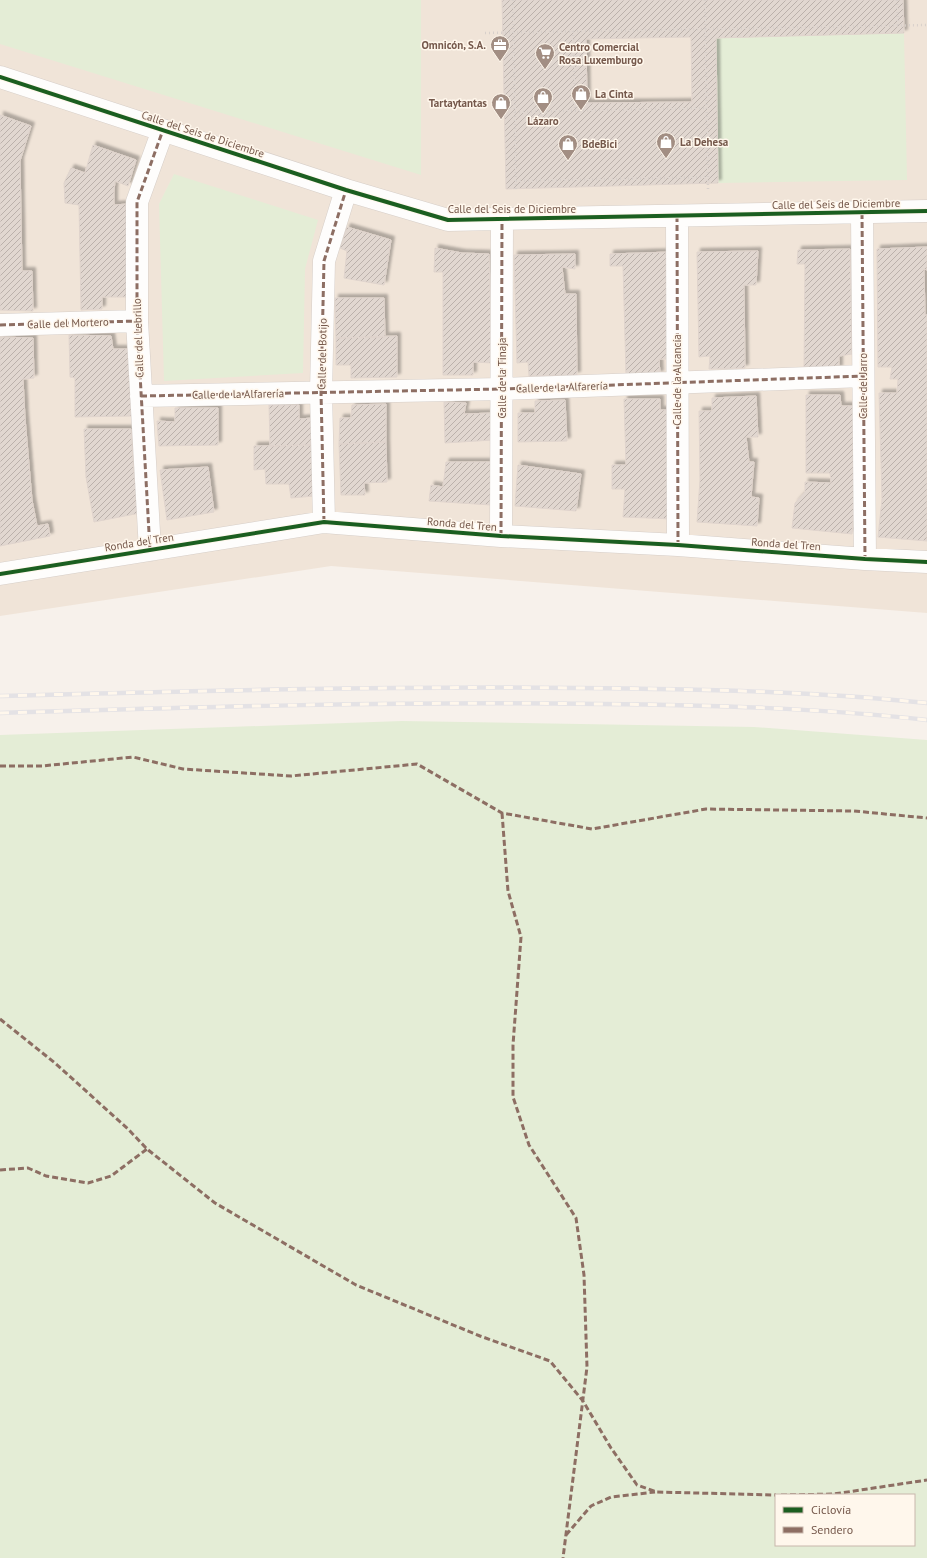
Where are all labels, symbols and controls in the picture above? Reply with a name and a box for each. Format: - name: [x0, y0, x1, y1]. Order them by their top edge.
- office icon: Omnicón, S.A.: [489, 34, 511, 62]
- place label: Omnicón, S.A.: [422, 38, 486, 52]
- place label: Centro Comercial Rosa Luxemburgo: [559, 40, 643, 67]
- supermarket icon: Centro Comercial Rosa Luxemburgo: [534, 42, 556, 70]
- shop icon: La Cinta: [570, 83, 592, 111]
- shop icon: Lázaro: [532, 86, 554, 114]
- place label: La Cinta: [595, 87, 633, 101]
- shop icon: Tartaytantas: [490, 92, 512, 120]
- place label: Tartaytantas: [429, 96, 487, 110]
- street label: Calle del Seis de Diciembre: [140, 108, 267, 161]
- place label: Lázaro: [527, 114, 559, 128]
- shop icon: La Dehesa: [655, 131, 677, 159]
- shop icon: BdeBici: [557, 133, 579, 161]
- place label: La Dehesa: [680, 135, 728, 149]
- place label: BdeBici: [582, 137, 617, 151]
- street label: Calle del Seis de Diciembre: [772, 196, 901, 212]
- street label: Calle del Seis de Diciembre: [448, 202, 577, 216]
- street label: Calle del Lebrillo: [130, 298, 146, 378]
- street label: Calle del Mortero: [27, 315, 109, 331]
- street label: Calle del Botijo: [314, 318, 330, 390]
- street label: Calle de la Alcancía: [670, 334, 684, 426]
- street label: Calle de la Tinaja: [495, 337, 509, 419]
- street label: Calle del Jarro: [856, 353, 870, 419]
- street label: Calle de la Alfarería: [516, 378, 608, 396]
- street label: Calle de la Alfarería: [192, 386, 284, 402]
- street label: Ronda del Tren: [427, 514, 497, 534]
- street label: Ronda del Tren: [103, 530, 175, 554]
- street label: Ronda del Tren: [751, 535, 821, 553]
- legend: [775, 1494, 915, 1546]
- text: Ciclovía: [811, 1502, 851, 1517]
- text: Sendero: [811, 1522, 853, 1537]

